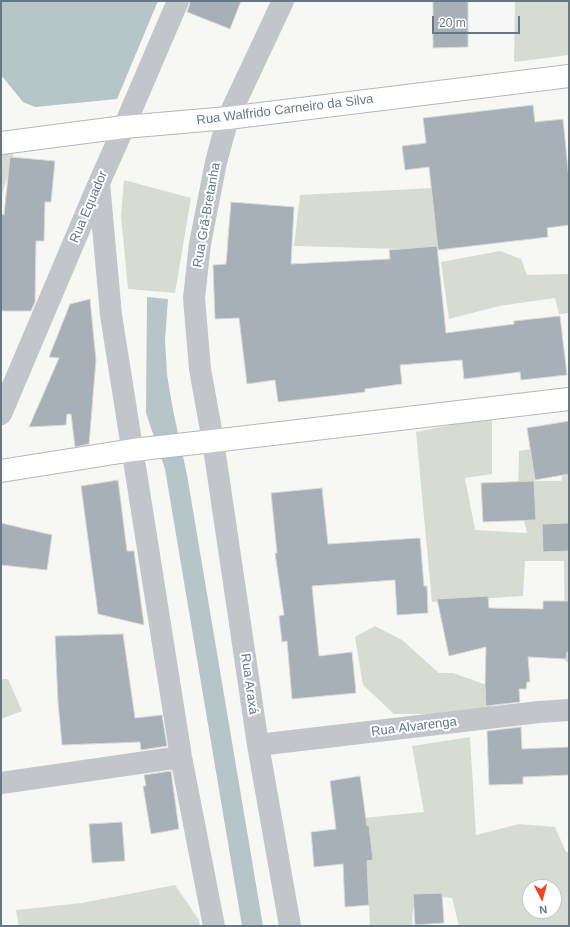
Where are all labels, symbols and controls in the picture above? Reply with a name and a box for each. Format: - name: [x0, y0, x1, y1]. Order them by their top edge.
- scale bar: [434, 8, 522, 34]
- text: 20 m: [439, 16, 466, 30]
- street label: Rua Walfrido Carneiro da Silva: [196, 91, 374, 129]
- street label: Rua Grã-Bretanha: [190, 161, 224, 269]
- street label: Rua Equador: [67, 169, 111, 245]
- street label: Rua Araxá: [237, 653, 261, 715]
- street label: Rua Alvarenga: [370, 714, 458, 740]
- north arrow: [522, 879, 562, 919]
- text: N: [539, 904, 548, 916]

